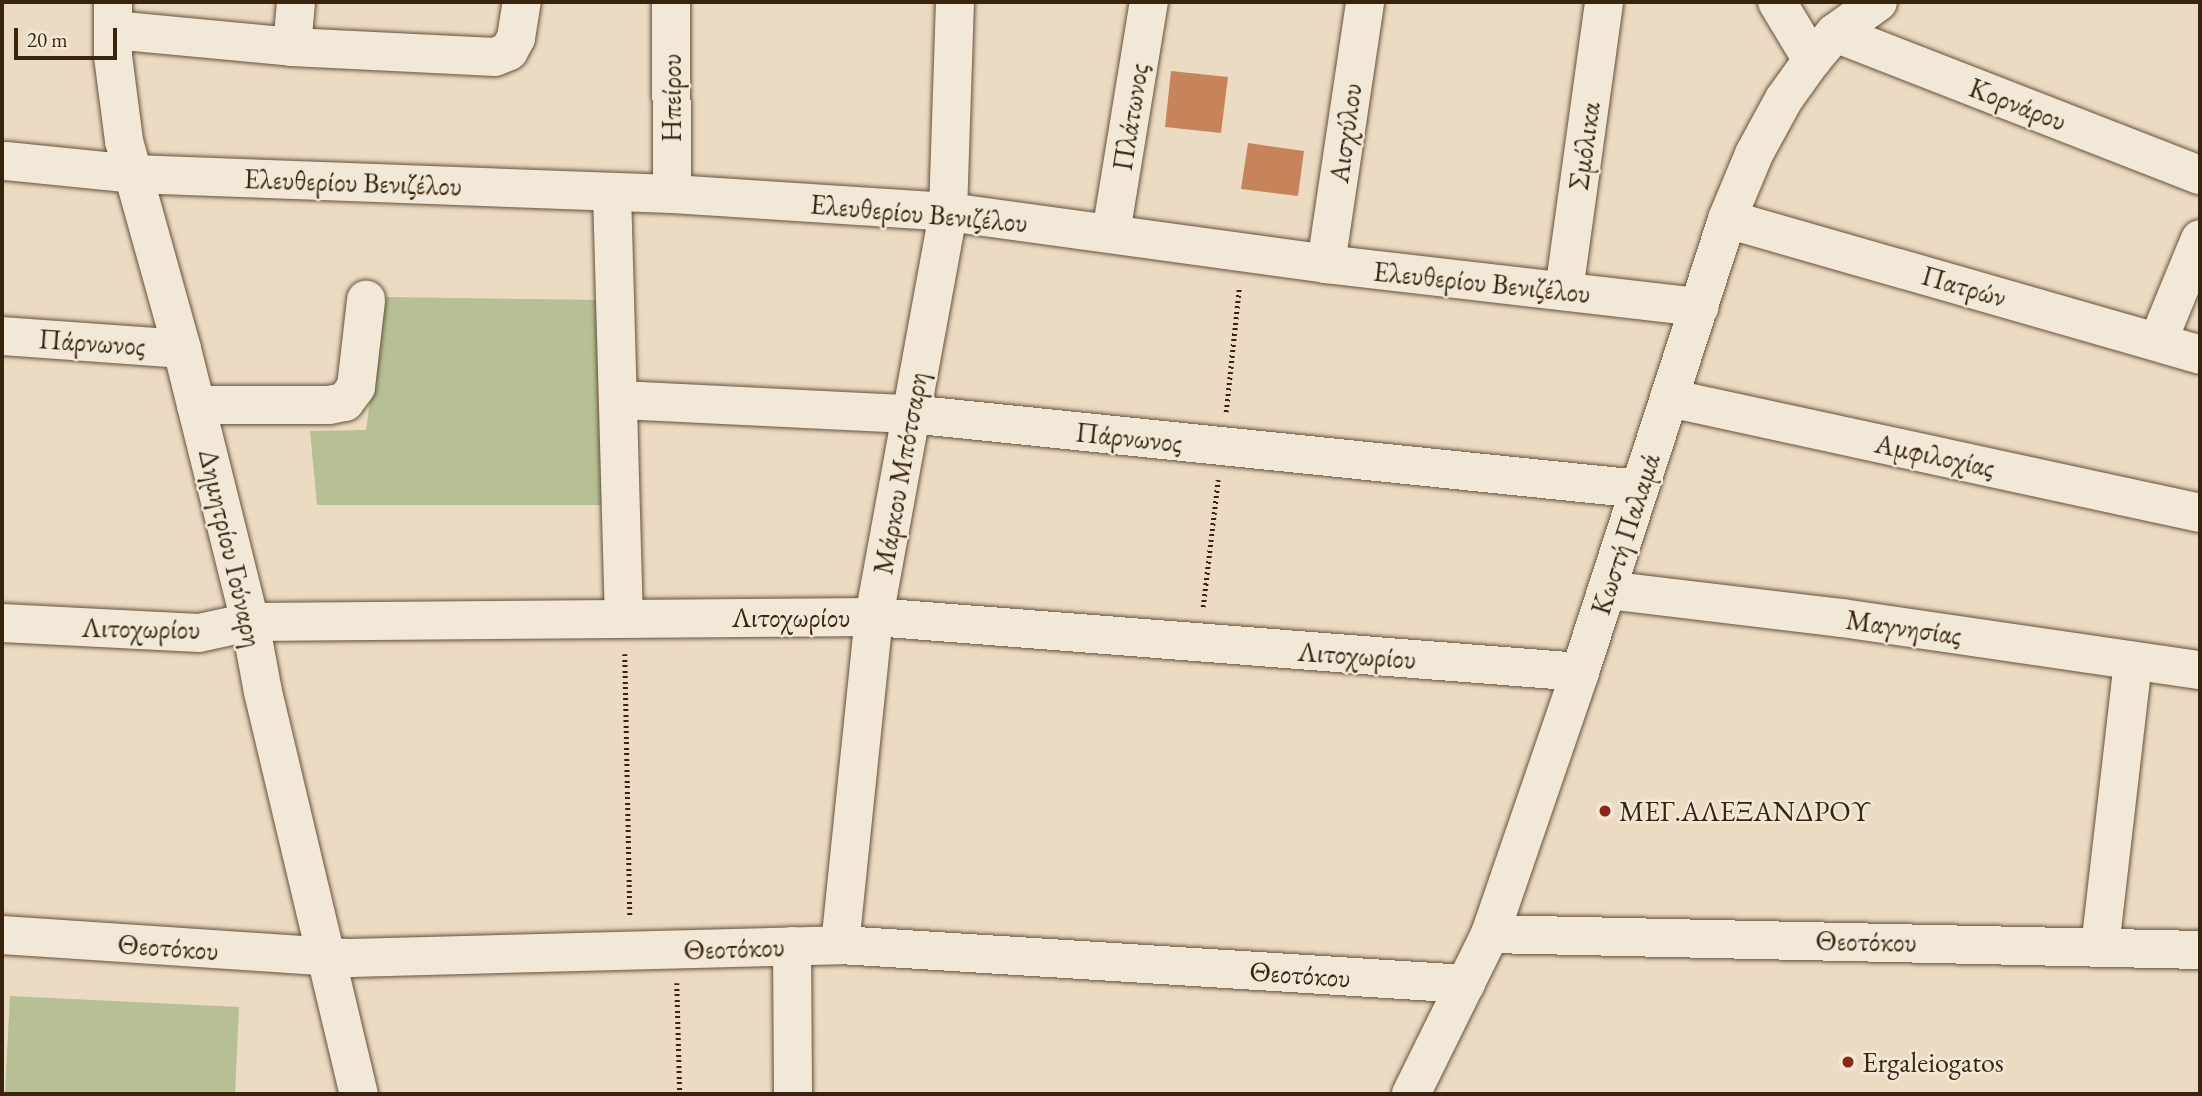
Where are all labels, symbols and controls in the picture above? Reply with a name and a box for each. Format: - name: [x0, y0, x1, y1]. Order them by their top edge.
- scale bar: [18, 14, 121, 58]
- text: 20 m: [27, 26, 68, 53]
- street label: Ηπείρου: [654, 54, 688, 142]
- street label: Πλάτωνος: [1105, 61, 1155, 173]
- street label: Κορνάρου: [1965, 70, 2071, 138]
- street label: Αισχύλου: [1321, 81, 1369, 185]
- street label: Σμόλικα: [1561, 100, 1607, 192]
- street label: Ελευθερίου Βενιζέλου: [243, 161, 463, 203]
- street label: Ελευθερίου Βενιζέλου: [809, 187, 1029, 239]
- street label: Ελευθερίου Βενιζέλου: [1372, 254, 1592, 310]
- street label: Πατρών: [1918, 258, 2010, 314]
- street label: Πάρνωνος: [37, 322, 147, 362]
- street label: Μάρκου Μπότσαρη: [866, 369, 934, 577]
- street label: Πάρνωνος: [1074, 415, 1184, 459]
- street label: Αμφιλοχίας: [1872, 426, 1998, 484]
- street label: Δημητρίου Γούναρη: [192, 446, 270, 650]
- street label: Κωστή Παλαμά: [1583, 449, 1667, 619]
- street label: Λιτοχωρίου: [732, 600, 850, 634]
- street label: Μαγνησίας: [1844, 602, 1964, 652]
- street label: Λιτοχωρίου: [81, 610, 201, 646]
- street label: Λιτοχωρίου: [1297, 634, 1417, 676]
- place label: ΜΕΓ.ΑΛΕΞΑΝΔΡΟΥ: [1619, 794, 1871, 828]
- marker: ΜΕΓ.ΑΛΕΞΑΝΔΡΟΥ: [1597, 803, 1613, 819]
- street label: Θεοτόκου: [1815, 923, 1917, 959]
- street label: Θεοτόκου: [116, 927, 220, 967]
- street label: Θεοτόκου: [683, 929, 785, 967]
- street label: Θεοτόκου: [1248, 954, 1352, 994]
- place label: Ergaleiogatos: [1862, 1045, 2004, 1079]
- marker: Ergaleiogatos: [1840, 1054, 1856, 1070]

